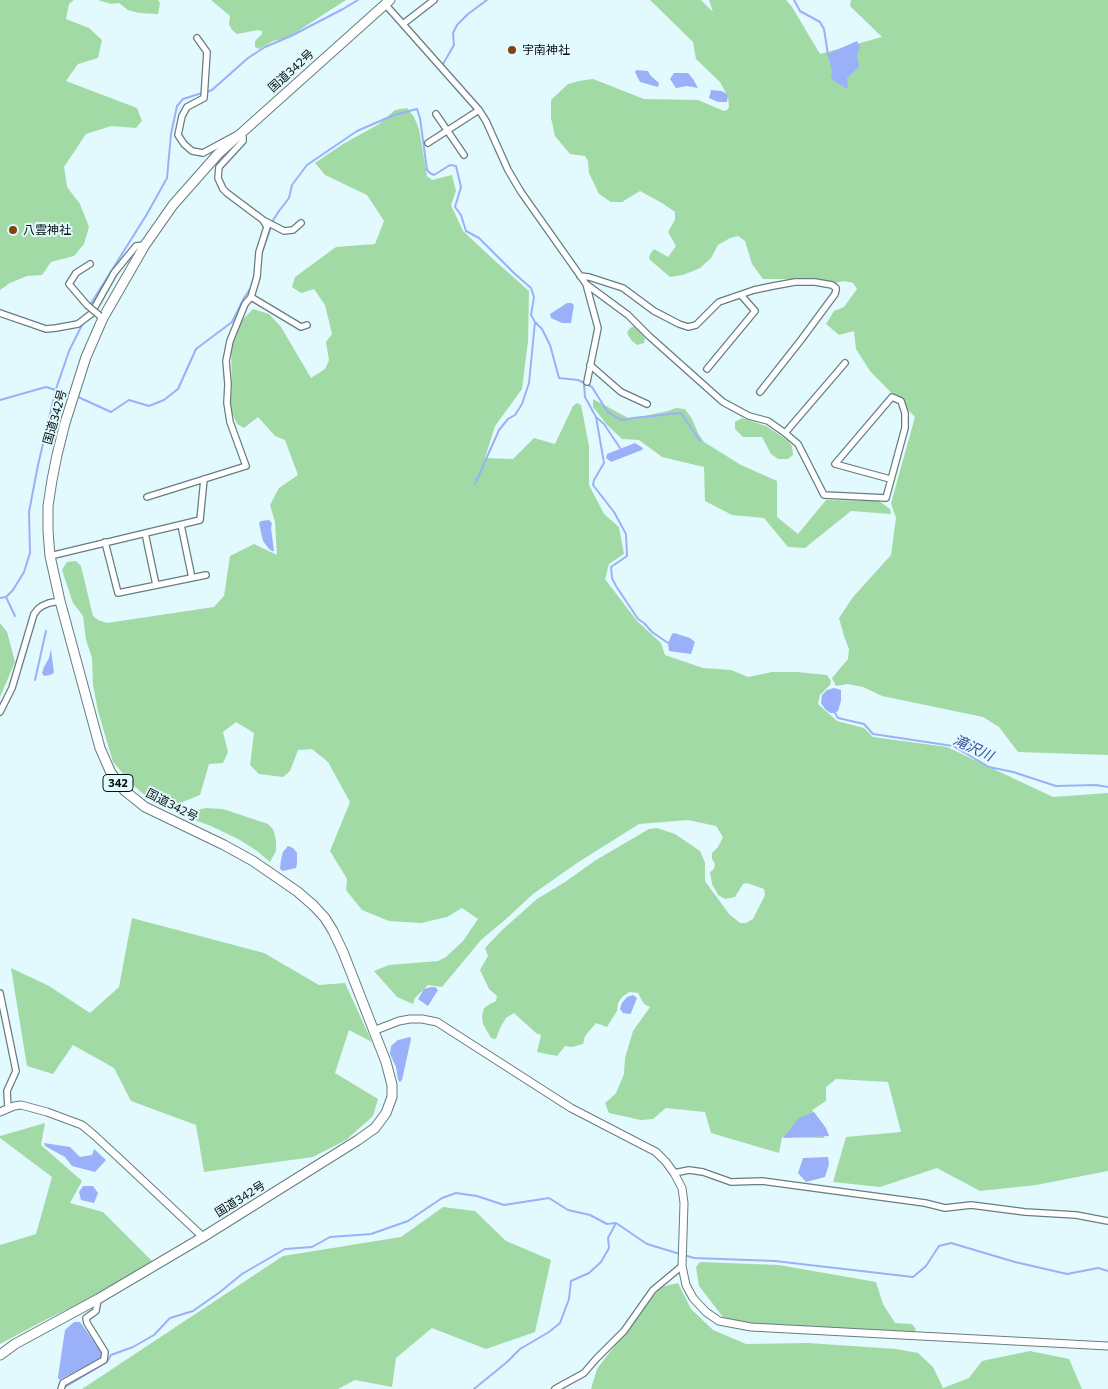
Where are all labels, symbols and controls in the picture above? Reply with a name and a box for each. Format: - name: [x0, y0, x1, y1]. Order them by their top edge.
- place label: 宇南神社: [522, 43, 570, 57]
- marker: 宇南神社: [506, 44, 518, 56]
- street label: 国道342号: [265, 47, 317, 95]
- place label: 八雲神社: [23, 223, 71, 237]
- marker: 八雲神社: [7, 224, 19, 236]
- street label: 国道342号: [40, 388, 70, 446]
- water label: 滝沢川: [950, 732, 996, 764]
- road number: 342: [103, 774, 133, 791]
- street label: 国道342号: [144, 786, 200, 824]
- street label: 国道342号: [212, 1178, 268, 1220]

